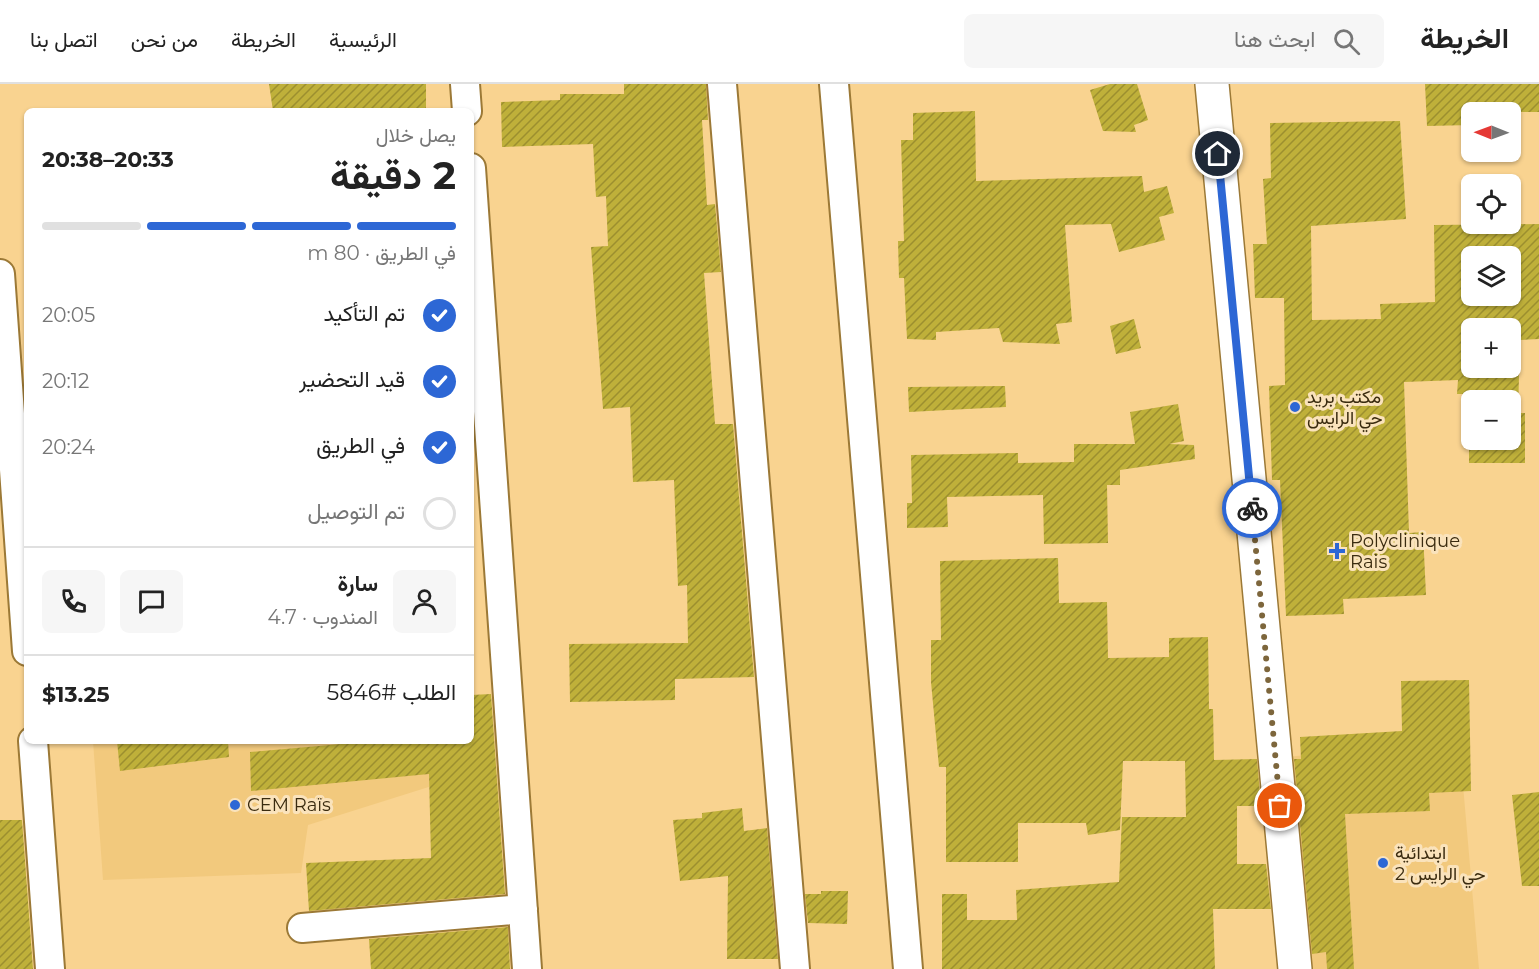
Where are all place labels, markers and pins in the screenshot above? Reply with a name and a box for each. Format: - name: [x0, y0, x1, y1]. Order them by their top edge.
- pin: [1192, 128, 1243, 179]
- place label: مكتب بريد حي الرايس: [1307, 386, 1383, 433]
- marker: مكتب بريد حي الرايس: [1288, 400, 1302, 414]
- place label: Polyclinique Rais: [1350, 530, 1460, 573]
- marker: Polyclinique Rais: [1328, 542, 1346, 560]
- pin: [1254, 780, 1305, 831]
- place label: CEM Raïs: [247, 794, 331, 816]
- marker: CEM Raïs: [228, 798, 242, 812]
- place label: ابتدائية حي الرايس 2: [1395, 842, 1486, 889]
- marker: ابتدائية حي الرايس 2: [1376, 856, 1390, 870]

